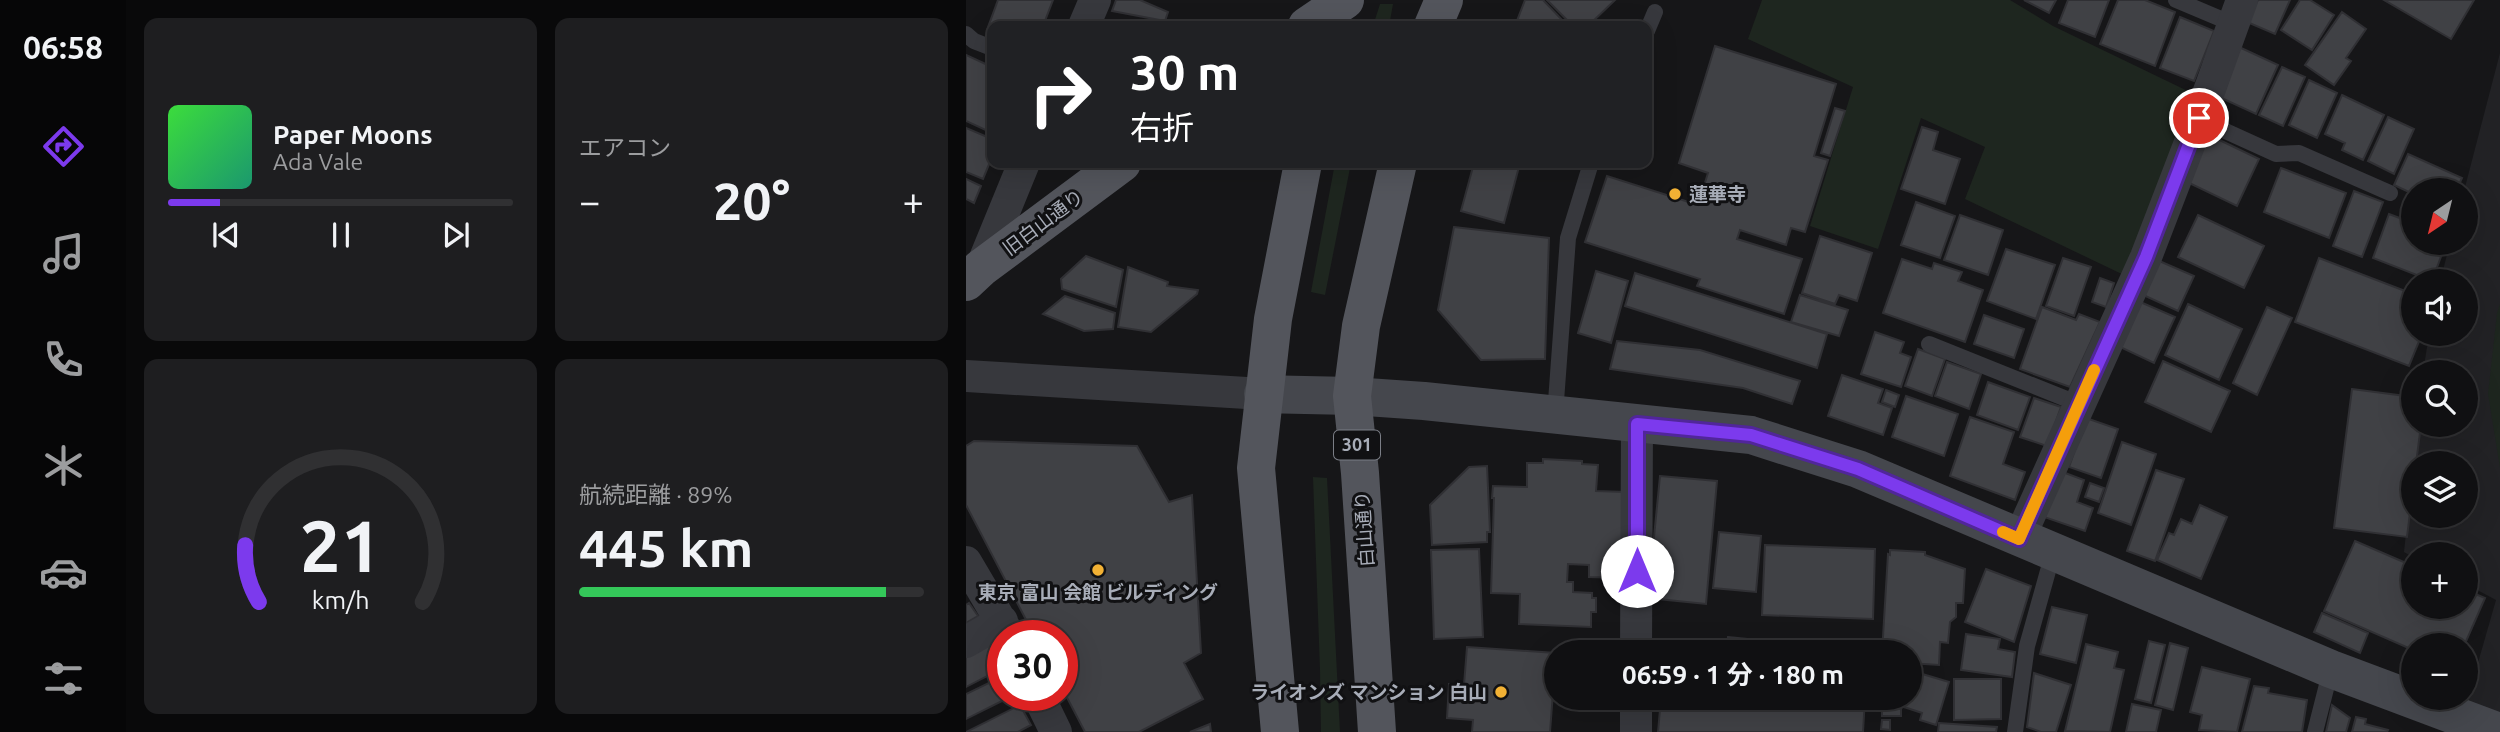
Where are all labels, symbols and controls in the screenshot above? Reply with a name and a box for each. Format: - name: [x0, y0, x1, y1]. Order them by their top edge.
- text: 06:58: [23, 29, 103, 65]
- text: 30 m: [1130, 44, 1239, 99]
- icon: right: [1015, 49, 1106, 140]
- pin: [2169, 88, 2229, 148]
- icon: arrive: [2180, 99, 2218, 137]
- text: 右折: [1130, 109, 1194, 145]
- text: Paper Moons: [273, 120, 432, 149]
- icon: directions: [39, 122, 88, 171]
- text: エアコン: [579, 135, 671, 160]
- text: Ada Vale: [273, 149, 363, 174]
- text: 20°: [713, 172, 790, 230]
- north arrow: [2401, 178, 2478, 256]
- map controls: [2401, 178, 2478, 710]
- text: −: [579, 180, 600, 222]
- text: +: [903, 180, 924, 222]
- place label: 蓮華寺: [1689, 183, 1746, 205]
- street label: 旧白山通り: [998, 185, 1088, 259]
- marker: 蓮華寺: [1667, 186, 1683, 202]
- icon: previous: [207, 216, 245, 254]
- icon: pause: [322, 216, 360, 254]
- icon: next: [437, 216, 475, 254]
- icon: music: [39, 229, 88, 278]
- button: sound: [2401, 269, 2478, 346]
- icon: phone: [39, 335, 88, 384]
- button: search: [2401, 360, 2478, 437]
- road number: 301: [1334, 430, 1380, 460]
- icon: climate: [39, 441, 88, 490]
- button: layers: [2401, 451, 2478, 528]
- text: 航続距離 · 89%: [579, 482, 732, 507]
- street label: 白山通り: [1350, 490, 1378, 568]
- text: 21: [299, 505, 382, 587]
- text: 445 km: [579, 519, 753, 577]
- position arrow: [1600, 534, 1674, 608]
- button: +: [2401, 542, 2478, 619]
- icon: car: [39, 548, 88, 597]
- marker: 東京 富山 会館 ビルディング: [1090, 562, 1106, 578]
- place label: 東京 富山 会館 ビルディング: [978, 581, 1218, 603]
- text: km/h: [312, 586, 369, 614]
- speed limit sign: 30: [987, 620, 1078, 711]
- button: −: [2401, 633, 2478, 710]
- icon: filters: [39, 654, 88, 703]
- text: 06:59 · 1 分 · 180 m: [1622, 660, 1844, 689]
- place label: ライオンズ マンション 白山: [1250, 681, 1487, 703]
- marker: ライオンズ マンション 白山: [1493, 684, 1509, 700]

